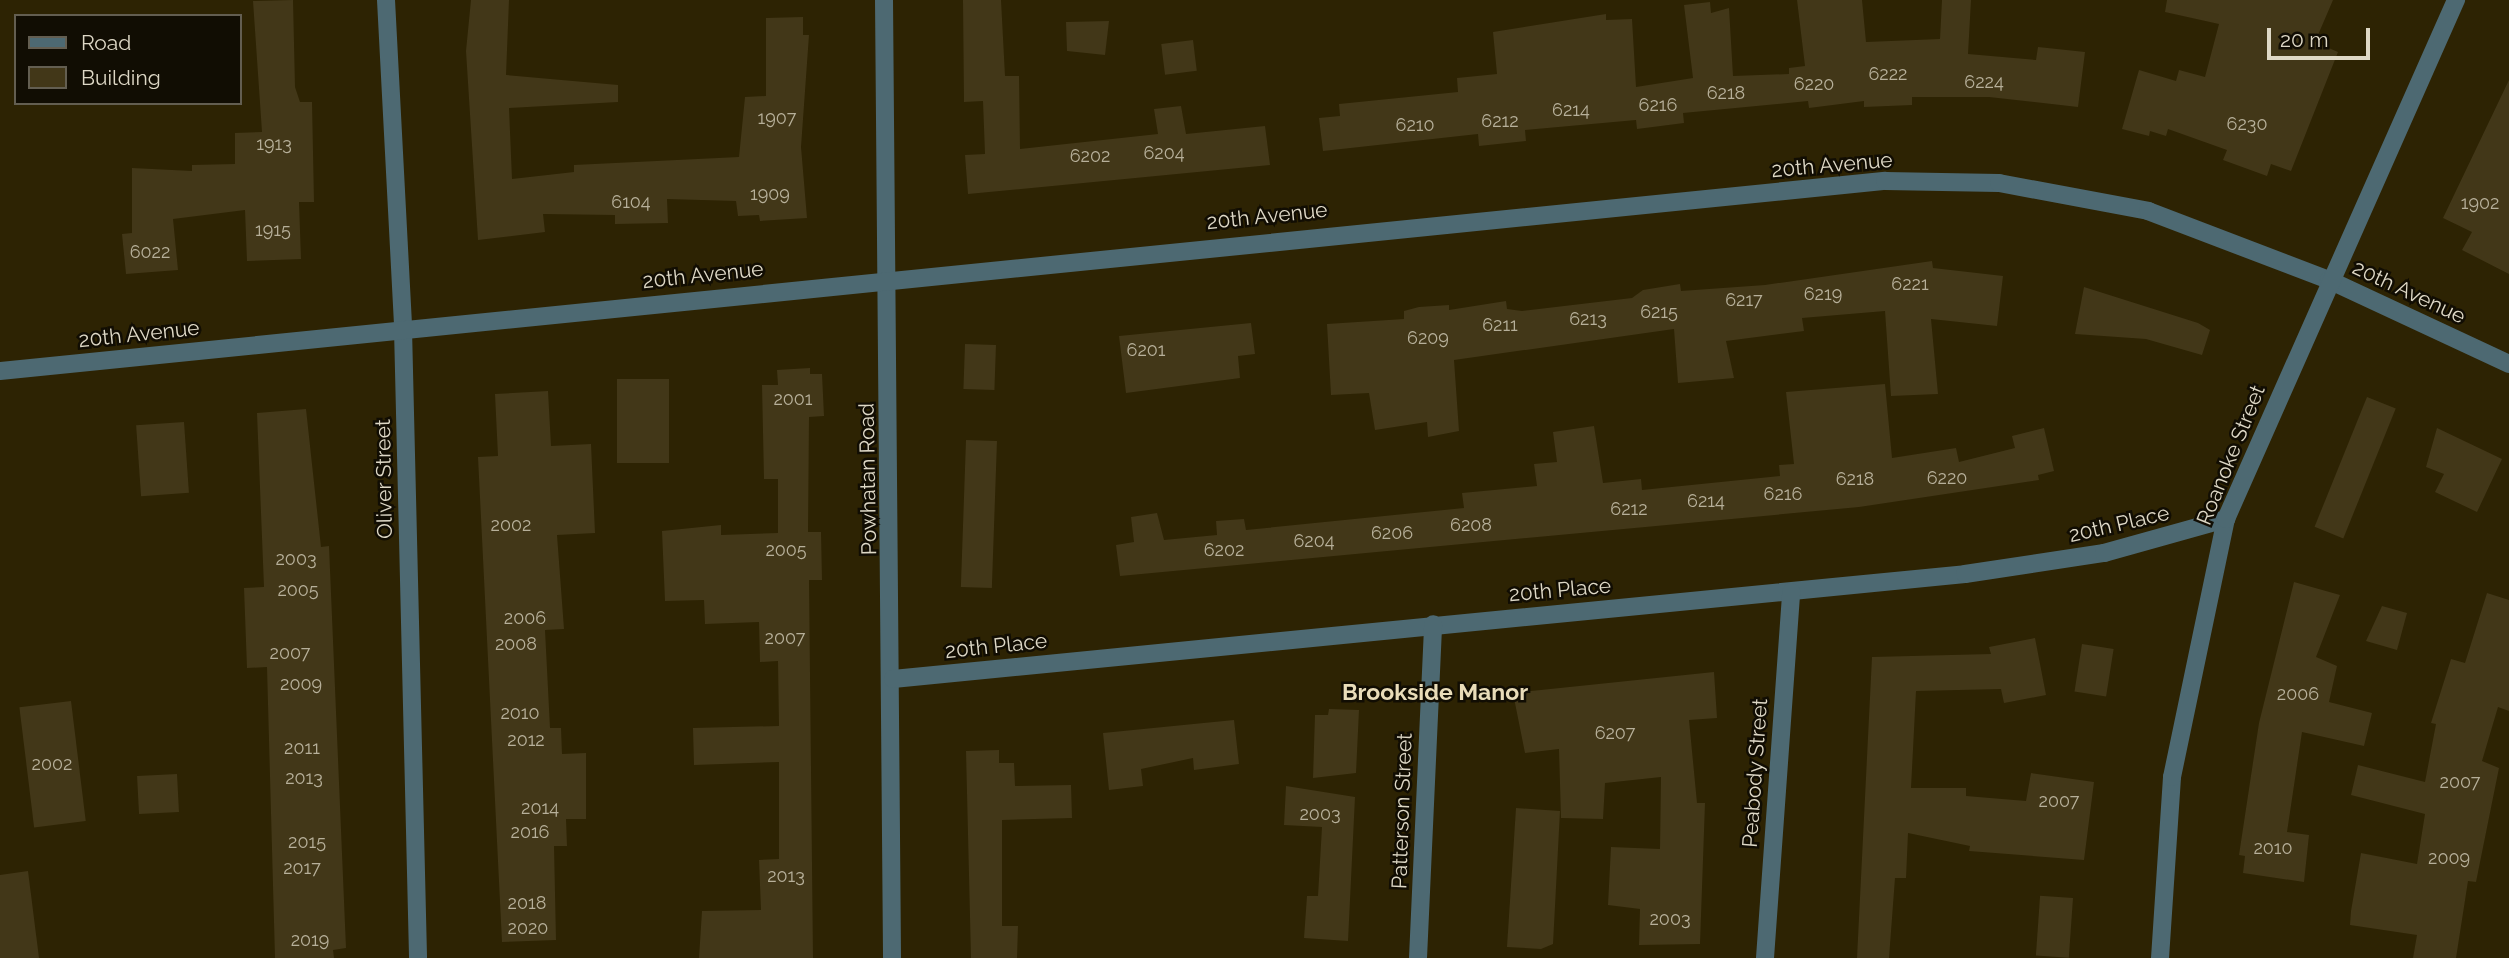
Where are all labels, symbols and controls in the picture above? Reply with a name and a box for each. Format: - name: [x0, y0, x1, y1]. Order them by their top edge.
- legend: [14, 14, 242, 105]
- scale bar: [2271, 14, 2374, 58]
- text: 20 m: [2280, 27, 2328, 52]
- text: Road: [81, 30, 131, 55]
- house number: 6222: [1869, 63, 1907, 85]
- text: Building: [81, 65, 161, 90]
- house number: 6224: [1964, 71, 2004, 93]
- house number: 6220: [1794, 73, 1834, 95]
- house number: 6218: [1707, 82, 1745, 104]
- house number: 6216: [1639, 94, 1677, 116]
- house number: 6214: [1552, 99, 1590, 121]
- house number: 1907: [758, 107, 796, 129]
- house number: 6212: [1481, 110, 1519, 132]
- house number: 6230: [2227, 113, 2267, 135]
- house number: 6210: [1396, 114, 1434, 136]
- house number: 1913: [256, 133, 292, 155]
- house number: 6204: [1143, 142, 1185, 164]
- house number: 6202: [1070, 145, 1110, 167]
- street label: 20th Avenue: [1770, 147, 1894, 183]
- house number: 1909: [750, 183, 790, 205]
- house number: 6104: [611, 191, 651, 213]
- house number: 1902: [2461, 192, 2499, 214]
- street label: 20th Avenue: [1205, 197, 1329, 235]
- house number: 1915: [255, 219, 291, 241]
- house number: 6022: [130, 241, 170, 263]
- street label: 20th Avenue: [2348, 255, 2470, 329]
- street label: 20th Avenue: [641, 256, 765, 294]
- house number: 6221: [1891, 273, 1929, 295]
- house number: 6219: [1804, 283, 1842, 305]
- house number: 6217: [1725, 289, 1763, 311]
- house number: 6215: [1640, 301, 1678, 323]
- house number: 6213: [1569, 308, 1607, 330]
- house number: 6211: [1482, 314, 1518, 336]
- street label: 20th Avenue: [77, 315, 201, 353]
- house number: 6209: [1407, 327, 1449, 349]
- house number: 6201: [1127, 339, 1165, 361]
- street label: Roanoke Street: [2192, 381, 2270, 529]
- house number: 2001: [773, 388, 813, 410]
- street label: Powhatan Road: [854, 403, 882, 555]
- street label: Oliver Street: [370, 419, 398, 539]
- house number: 6220: [1927, 467, 1967, 489]
- house number: 6218: [1836, 468, 1874, 490]
- house number: 6216: [1764, 483, 1802, 505]
- house number: 6214: [1687, 490, 1725, 512]
- house number: 6212: [1610, 498, 1648, 520]
- street label: 20th Place: [2066, 500, 2172, 548]
- house number: 2002: [491, 514, 531, 536]
- house number: 6208: [1450, 514, 1492, 536]
- house number: 6206: [1371, 522, 1413, 544]
- house number: 6204: [1293, 530, 1335, 552]
- house number: 2005: [765, 539, 807, 561]
- house number: 6202: [1204, 539, 1244, 561]
- house number: 2003: [275, 548, 317, 570]
- street label: 20th Place: [1508, 573, 1612, 607]
- house number: 2005: [277, 579, 319, 601]
- house number: 2006: [504, 607, 546, 629]
- house number: 2007: [765, 627, 805, 649]
- street label: 20th Place: [944, 628, 1048, 664]
- house number: 2008: [495, 633, 537, 655]
- house number: 2007: [270, 642, 310, 664]
- house number: 2009: [280, 673, 322, 695]
- district label: Brookside Manor: [1342, 678, 1528, 706]
- house number: 2006: [2277, 683, 2319, 705]
- street label: Peabody Street: [1737, 697, 1773, 849]
- house number: 2010: [500, 702, 540, 724]
- house number: 6207: [1595, 722, 1635, 744]
- house number: 2012: [507, 729, 545, 751]
- street label: Patterson Street: [1387, 732, 1417, 890]
- house number: 2011: [284, 737, 320, 759]
- house number: 2002: [32, 753, 72, 775]
- house number: 2013: [285, 767, 323, 789]
- house number: 2007: [2440, 771, 2480, 793]
- house number: 2007: [2039, 790, 2079, 812]
- house number: 2014: [521, 797, 559, 819]
- house number: 2003: [1299, 803, 1341, 825]
- house number: 2016: [511, 821, 549, 843]
- house number: 2015: [288, 831, 326, 853]
- house number: 2010: [2253, 837, 2293, 859]
- house number: 2009: [2428, 847, 2470, 869]
- house number: 2017: [283, 857, 321, 879]
- house number: 2013: [767, 865, 805, 887]
- house number: 2018: [508, 892, 546, 914]
- house number: 2003: [1649, 908, 1691, 930]
- house number: 2020: [508, 917, 548, 939]
- house number: 2019: [291, 929, 329, 951]

